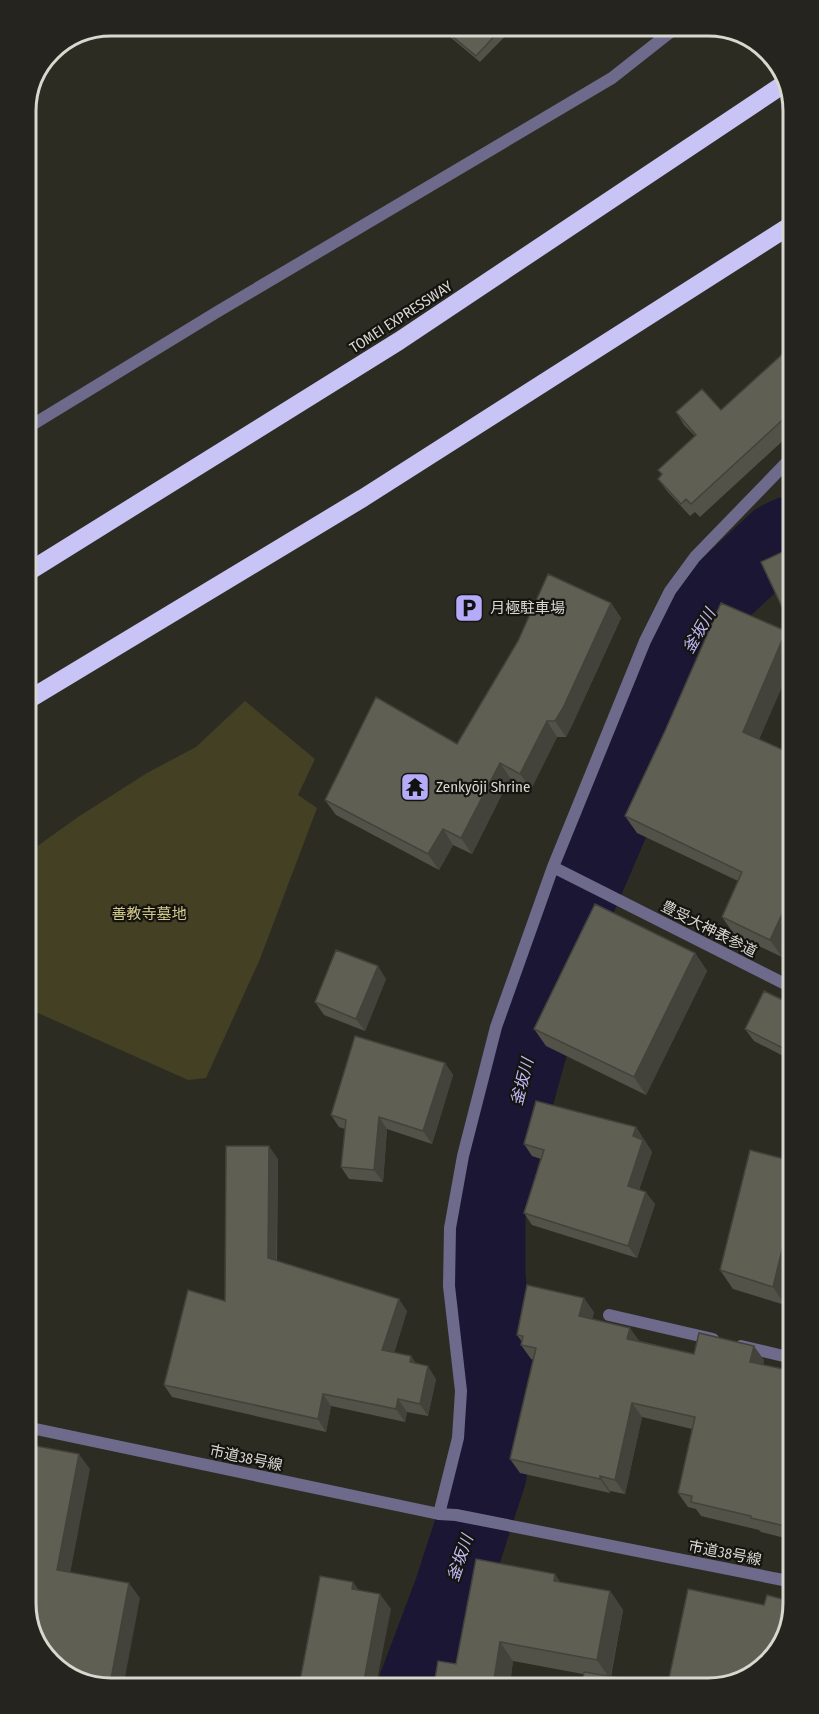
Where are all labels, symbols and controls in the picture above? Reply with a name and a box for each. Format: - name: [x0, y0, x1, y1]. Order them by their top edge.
- street label: TOMEI EXPRESSWAY: [346, 277, 456, 357]
- parking icon: 月極駐車場: [453, 592, 485, 624]
- place label: 月極駐車場: [490, 599, 565, 617]
- water label: 釜坂川: [679, 604, 720, 657]
- temple icon: Zenkyōji Shrine: [399, 771, 431, 803]
- place label: Zenkyōji Shrine: [436, 778, 530, 796]
- street label: 豊受大神表参道: [658, 897, 760, 961]
- park label: 善教寺墓地: [111, 905, 187, 923]
- water label: 釜坂川: [507, 1054, 538, 1108]
- street label: 市道38号線: [208, 1441, 284, 1475]
- water label: 釜坂川: [443, 1530, 477, 1584]
- street label: 市道38号線: [687, 1537, 763, 1569]

